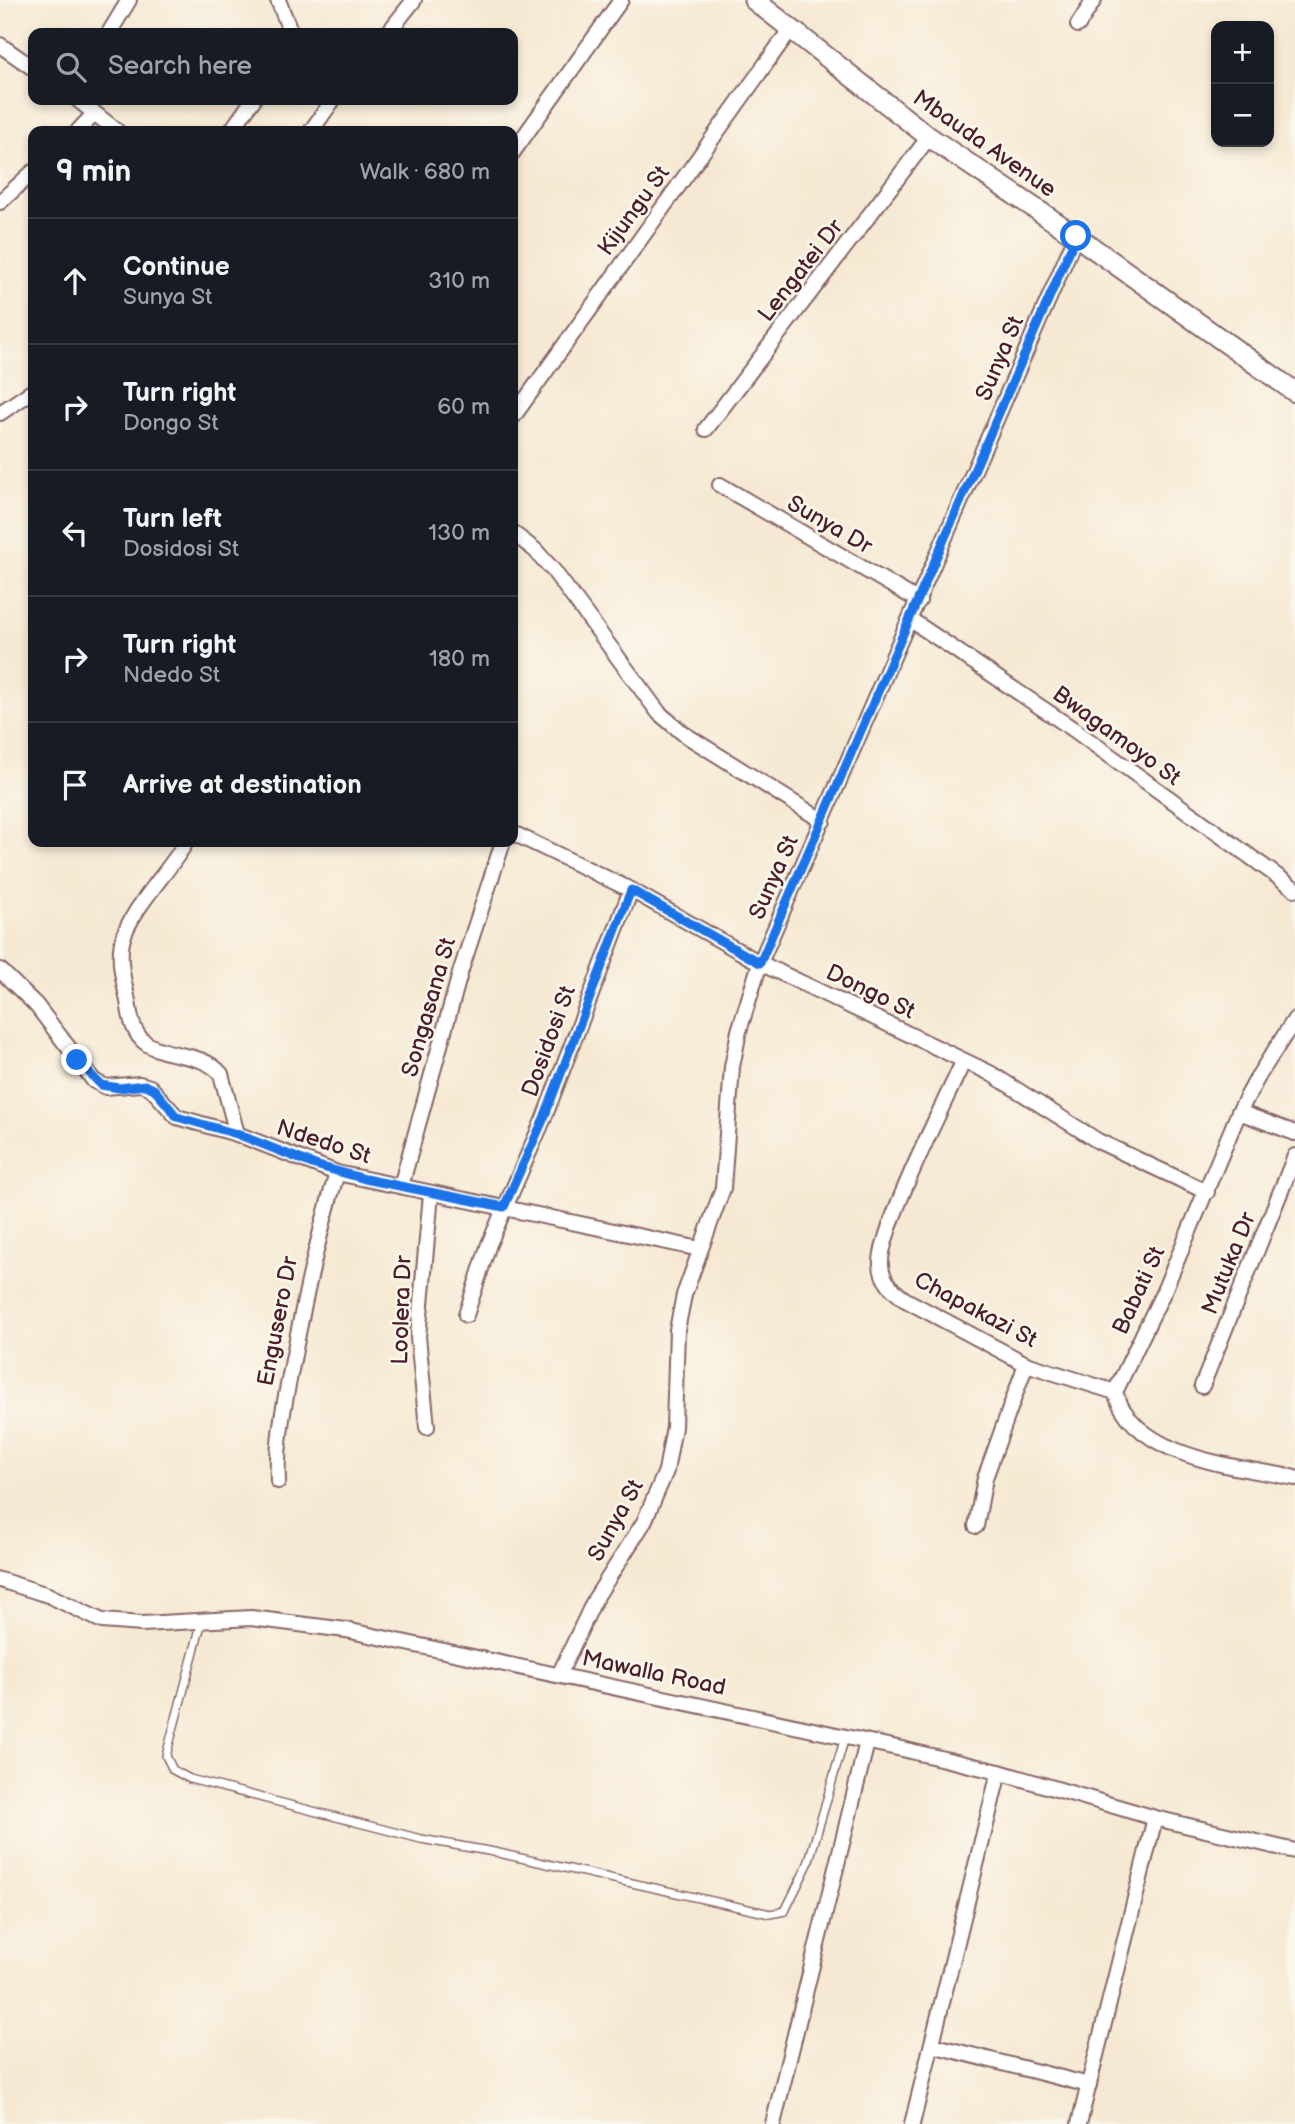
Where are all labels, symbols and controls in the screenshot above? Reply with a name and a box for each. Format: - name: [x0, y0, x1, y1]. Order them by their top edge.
- map controls: [1211, 21, 1274, 147]
- button: +: [1211, 21, 1274, 84]
- search box: [28, 28, 518, 105]
- icon: search: [52, 48, 90, 86]
- text: Search here: [108, 51, 252, 82]
- street label: Mbauda Avenue: [907, 84, 1061, 204]
- button: −: [1211, 84, 1274, 147]
- text: 9 min: [56, 154, 131, 190]
- text: Walk · 680 m: [360, 158, 490, 186]
- street label: Kijungu St: [592, 160, 676, 261]
- street label: Lengatei Dr: [752, 213, 850, 327]
- route start: [1060, 220, 1091, 251]
- text: Continue: [123, 252, 230, 283]
- icon: ahead: [56, 262, 94, 300]
- text: 310 m: [428, 267, 490, 295]
- text: Sunya St: [123, 283, 212, 311]
- street label: Sunya St: [970, 312, 1030, 405]
- text: Turn right: [123, 378, 236, 409]
- icon: right: [56, 388, 94, 426]
- text: 60 m: [437, 393, 490, 421]
- text: Dongo St: [123, 409, 219, 437]
- street label: Sunya Dr: [782, 489, 878, 561]
- text: Turn left: [123, 504, 222, 535]
- icon: left: [56, 514, 94, 552]
- text: 130 m: [428, 519, 490, 547]
- text: Dosidosi St: [123, 535, 239, 563]
- text: Turn right: [123, 630, 236, 661]
- icon: right: [56, 640, 94, 678]
- text: 180 m: [429, 645, 490, 673]
- text: Ndedo St: [123, 661, 220, 689]
- street label: Bwagamoyo St: [1047, 680, 1186, 792]
- icon: arrive: [56, 766, 94, 804]
- text: Arrive at destination: [123, 770, 362, 801]
- street label: Sunya St: [743, 831, 805, 924]
- street label: Songasana St: [396, 934, 462, 1080]
- street label: Dongo St: [821, 958, 920, 1025]
- street label: Dosidosi St: [516, 982, 582, 1101]
- route end: [61, 1044, 92, 1075]
- street label: Ndedo St: [273, 1114, 374, 1170]
- street label: Mutuka Dr: [1196, 1208, 1262, 1319]
- street label: Babati St: [1106, 1242, 1171, 1339]
- street label: Engusero Dr: [252, 1253, 304, 1388]
- street label: Loolera Dr: [386, 1254, 418, 1365]
- street label: Chapakazi St: [909, 1266, 1042, 1354]
- street label: Sunya St: [582, 1475, 650, 1566]
- street label: Mawalla Road: [579, 1644, 728, 1702]

